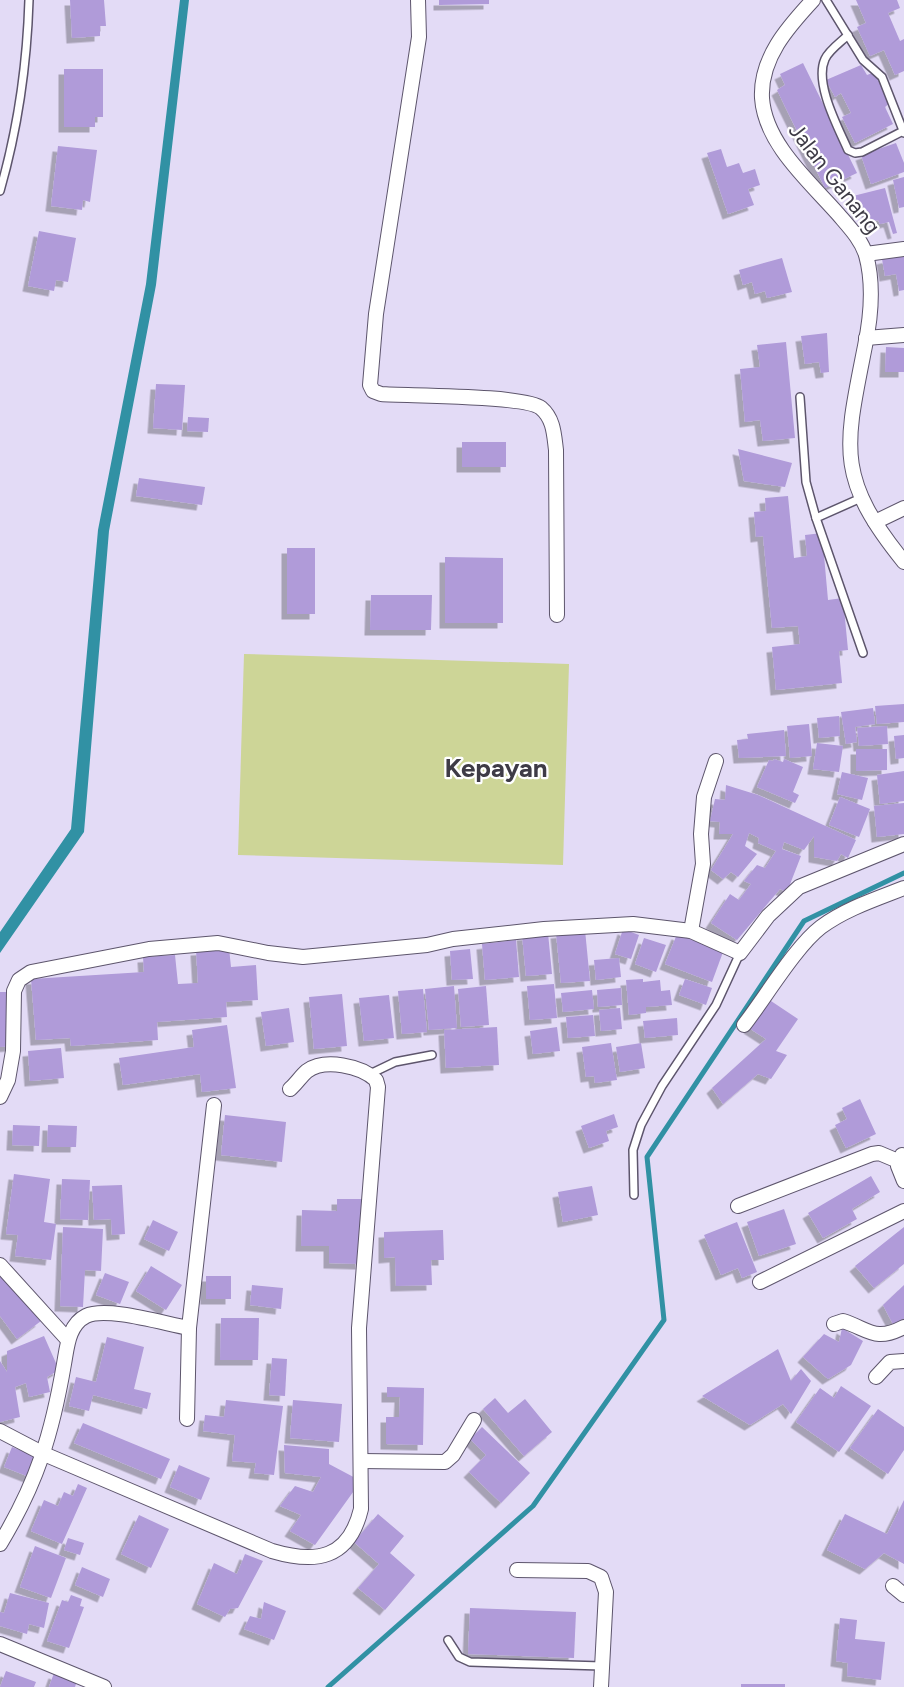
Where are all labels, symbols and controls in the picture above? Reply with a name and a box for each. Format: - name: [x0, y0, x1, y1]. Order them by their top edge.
- street label: Jalan Ganang: [783, 118, 886, 239]
- district label: Kepayan: [444, 752, 548, 784]

